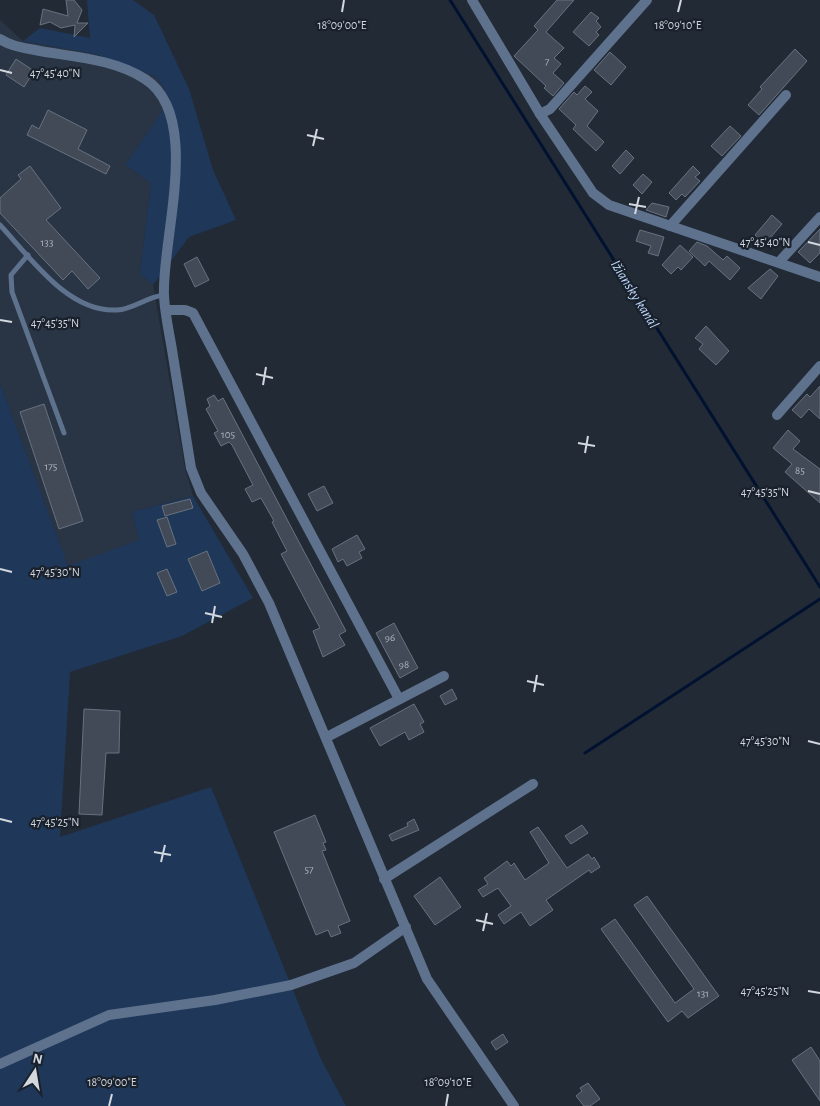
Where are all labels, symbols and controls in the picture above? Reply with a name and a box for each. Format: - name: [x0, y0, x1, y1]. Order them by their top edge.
- text: 18°09'00"E: [317, 19, 367, 31]
- text: 18°09'10"E: [655, 19, 702, 31]
- house number: 7: [545, 56, 550, 67]
- text: 47°45'40"N: [30, 67, 80, 79]
- text: 47°45'40"N: [740, 236, 790, 248]
- house number: 133: [41, 237, 54, 248]
- water label: Ižiansky kanál: [608, 257, 662, 331]
- text: 47°45'35"N: [31, 317, 79, 329]
- house number: 105: [221, 429, 235, 440]
- house number: 175: [45, 461, 58, 472]
- house number: 85: [795, 465, 805, 476]
- text: 47°45'35"N: [741, 486, 789, 498]
- text: 47°45'30"N: [30, 566, 80, 578]
- house number: 96: [385, 632, 395, 643]
- house number: 98: [399, 659, 409, 670]
- text: 47°45'30"N: [740, 735, 790, 747]
- text: 47°45'25"N: [30, 816, 80, 828]
- house number: 57: [304, 864, 314, 875]
- text: 47°45'25"N: [740, 985, 790, 997]
- house number: 131: [697, 988, 709, 999]
- north arrow: [10, 1046, 60, 1096]
- text: N: [31, 1051, 44, 1067]
- text: 18°09'00"E: [87, 1076, 137, 1088]
- text: 18°09'10"E: [425, 1076, 472, 1088]

